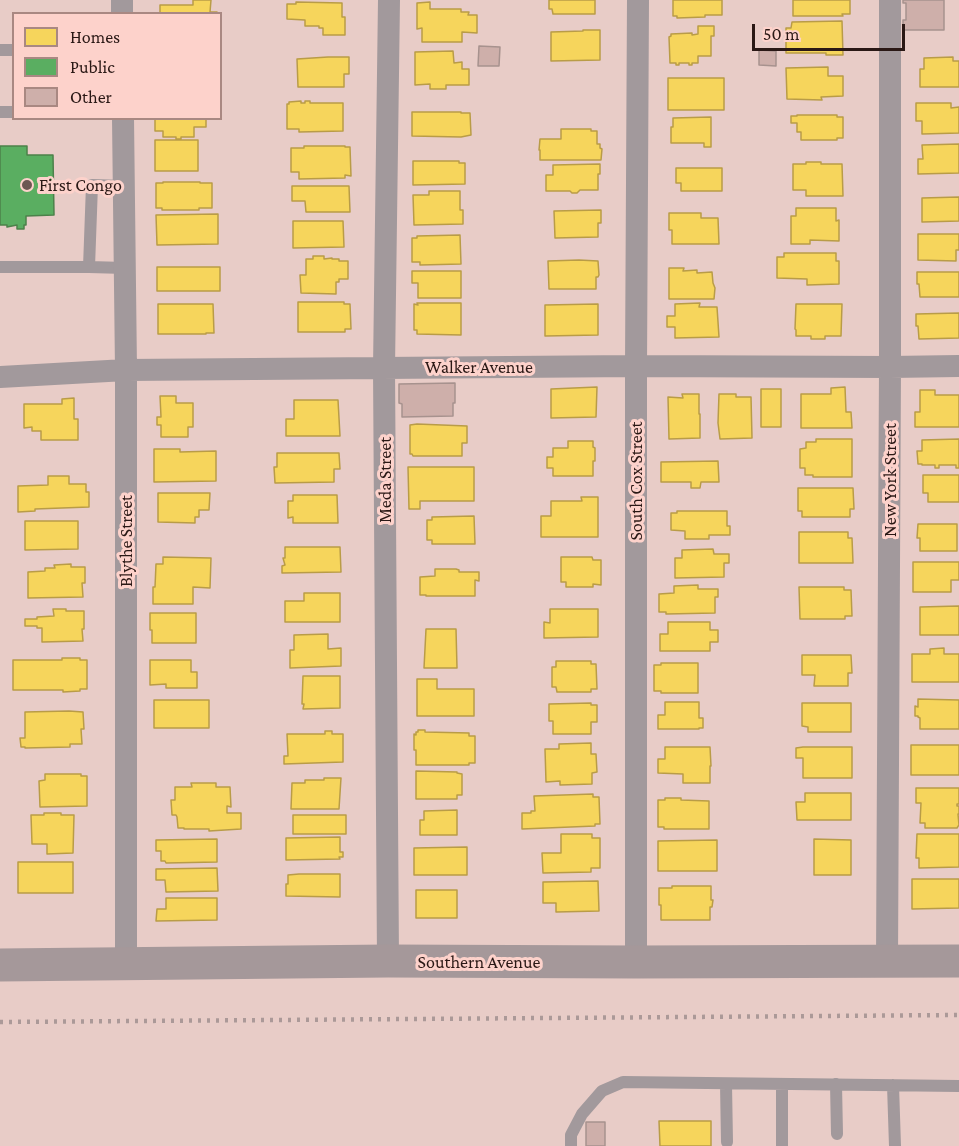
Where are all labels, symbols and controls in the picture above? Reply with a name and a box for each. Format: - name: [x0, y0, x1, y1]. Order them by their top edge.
- legend: [12, 12, 222, 120]
- scale bar: [755, 12, 908, 50]
- text: 50 m: [763, 24, 800, 44]
- text: Homes: [70, 27, 120, 47]
- text: Public: [70, 57, 115, 77]
- text: Other: [70, 87, 112, 107]
- place label: First Congo: [39, 174, 122, 196]
- marker: First Congo: [20, 178, 34, 192]
- street label: Walker Avenue: [425, 356, 533, 378]
- street label: South Cox Street: [625, 421, 647, 541]
- street label: New York Street: [879, 423, 901, 537]
- street label: Meda Street: [374, 437, 396, 523]
- street label: Blythe Street: [115, 495, 137, 587]
- street label: Southern Avenue: [418, 951, 540, 973]

